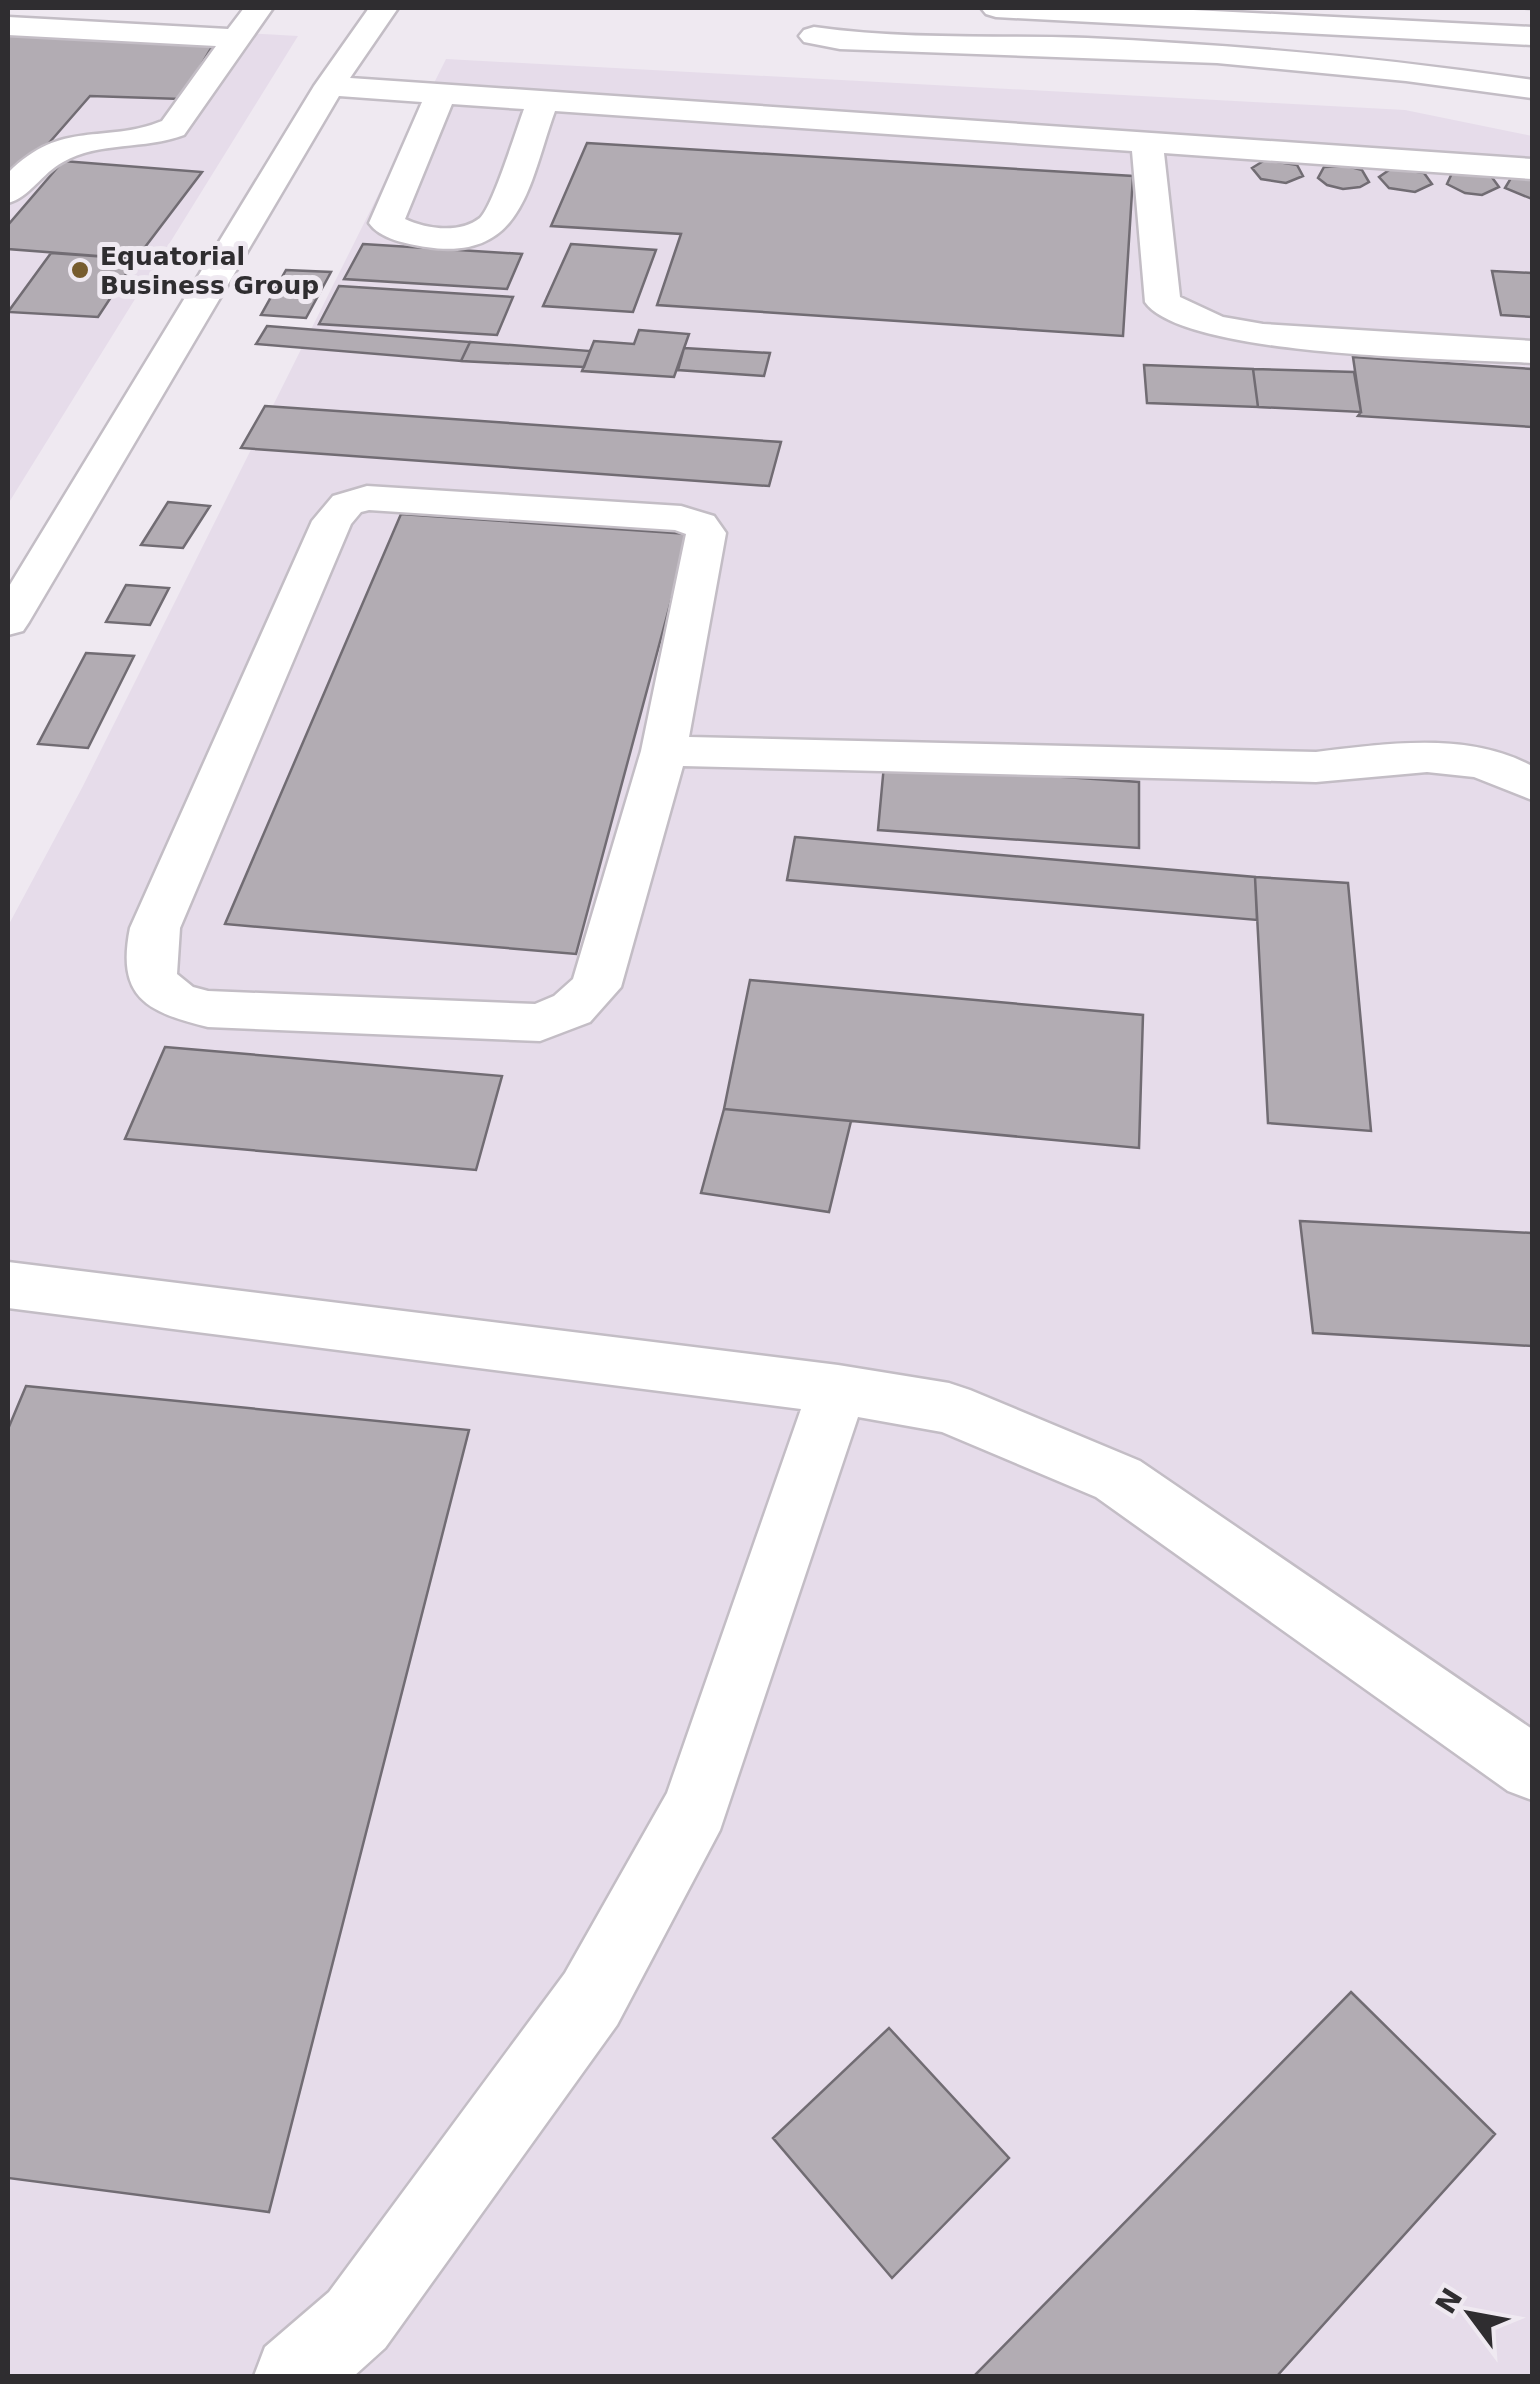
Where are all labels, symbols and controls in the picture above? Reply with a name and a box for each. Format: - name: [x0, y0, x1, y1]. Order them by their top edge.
- place label: Equatorial Business Group: [100, 242, 319, 300]
- marker: Equatorial Business Group: [69, 259, 91, 281]
- north arrow: [1420, 2264, 1520, 2364]
- text: N: [1429, 2282, 1469, 2320]

